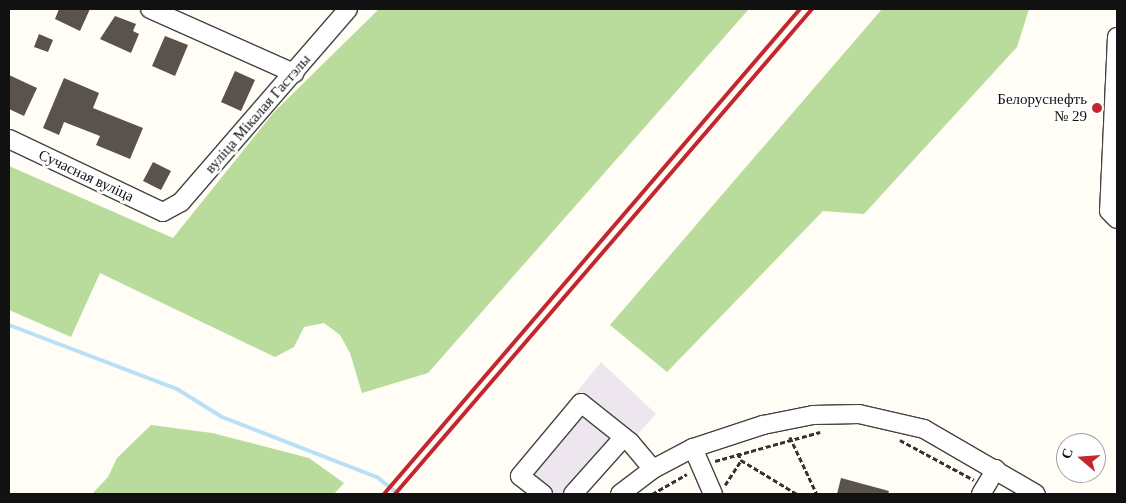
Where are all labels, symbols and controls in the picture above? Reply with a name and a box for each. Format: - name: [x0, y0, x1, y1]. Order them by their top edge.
- street label: вуліца Мікалая Гастэлы: [201, 51, 315, 177]
- place label: Белоруснефть № 29: [997, 90, 1087, 125]
- marker: Белоруснефть № 29: [1091, 102, 1103, 114]
- street label: Сучасная вуліца: [35, 146, 137, 206]
- north arrow: [1056, 433, 1106, 483]
- text: С: [1059, 446, 1076, 461]

